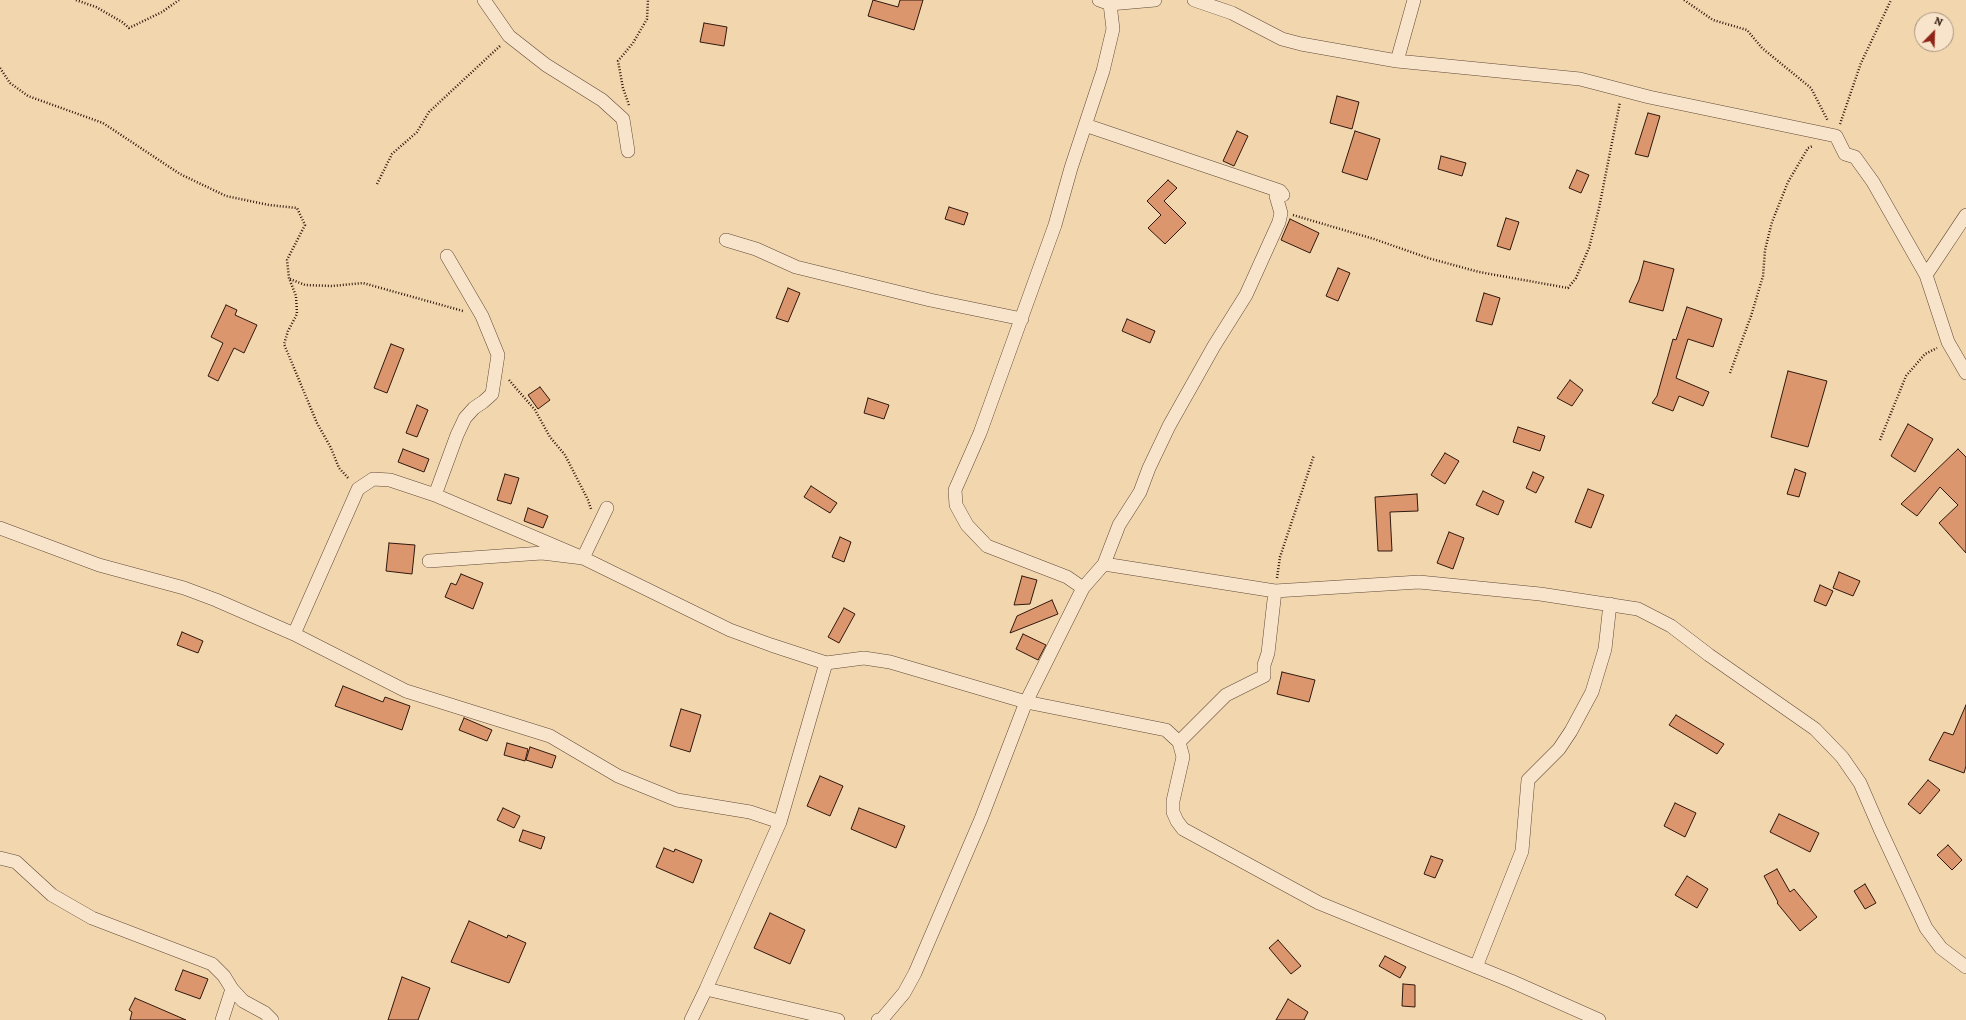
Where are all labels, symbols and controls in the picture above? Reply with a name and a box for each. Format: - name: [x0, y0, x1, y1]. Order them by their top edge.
- north arrow: [1914, 12, 1954, 52]
- text: N: [1932, 13, 1945, 30]

